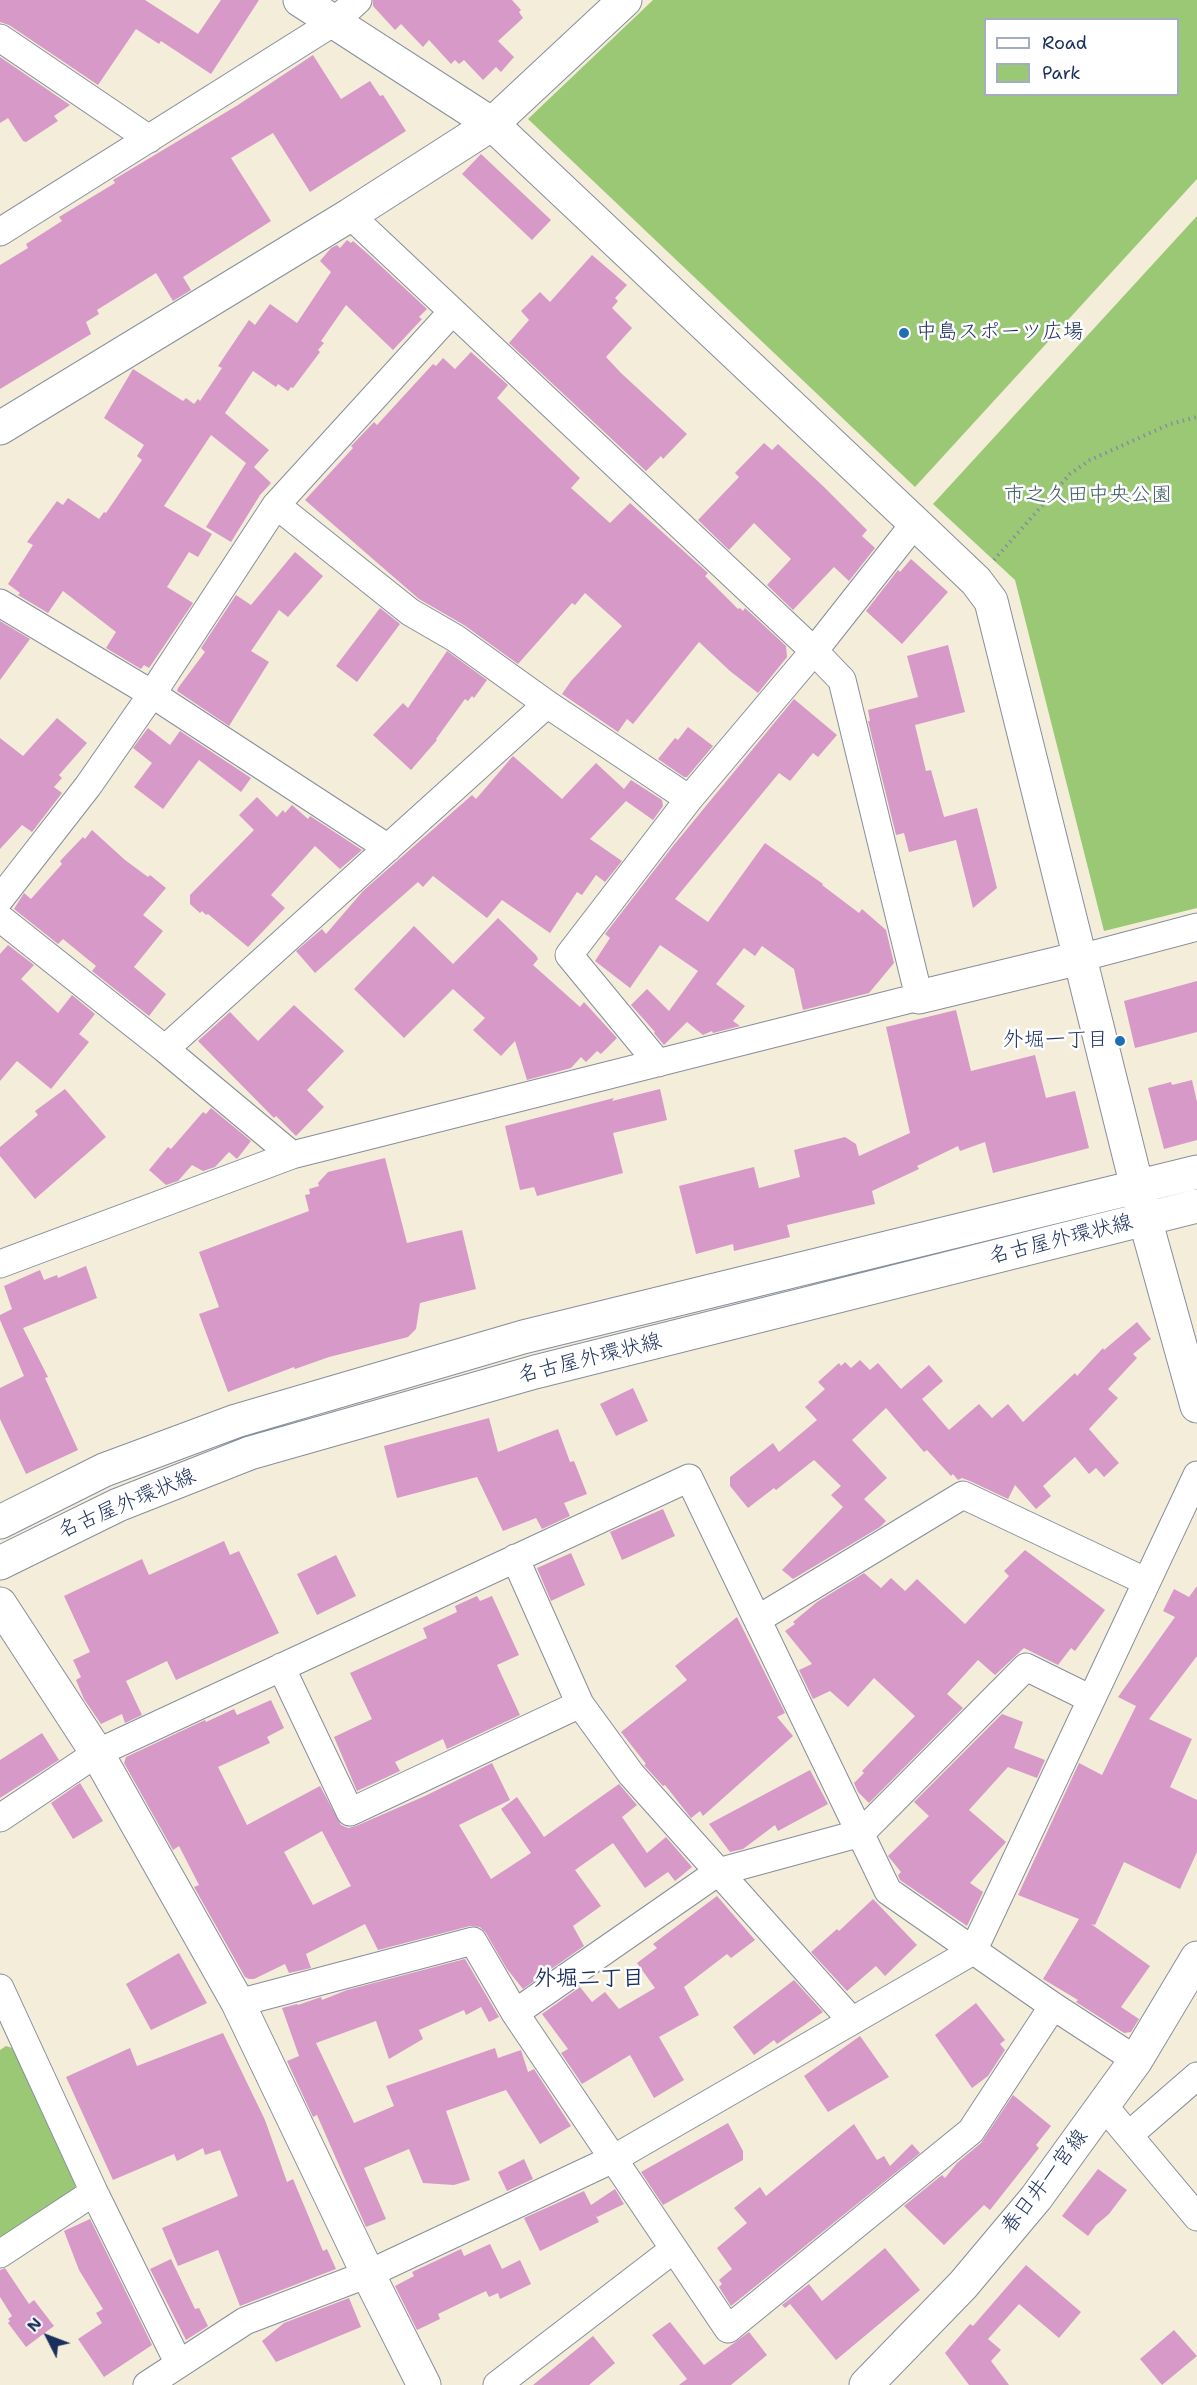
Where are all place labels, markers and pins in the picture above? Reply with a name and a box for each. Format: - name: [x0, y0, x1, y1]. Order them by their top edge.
- place label: 中島スポーツ広場: [916, 320, 1084, 346]
- marker: 中島スポーツ広場: [897, 326, 911, 340]
- place label: 外堀一丁目: [1003, 1028, 1108, 1054]
- marker: 外堀一丁目: [1113, 1034, 1127, 1048]

